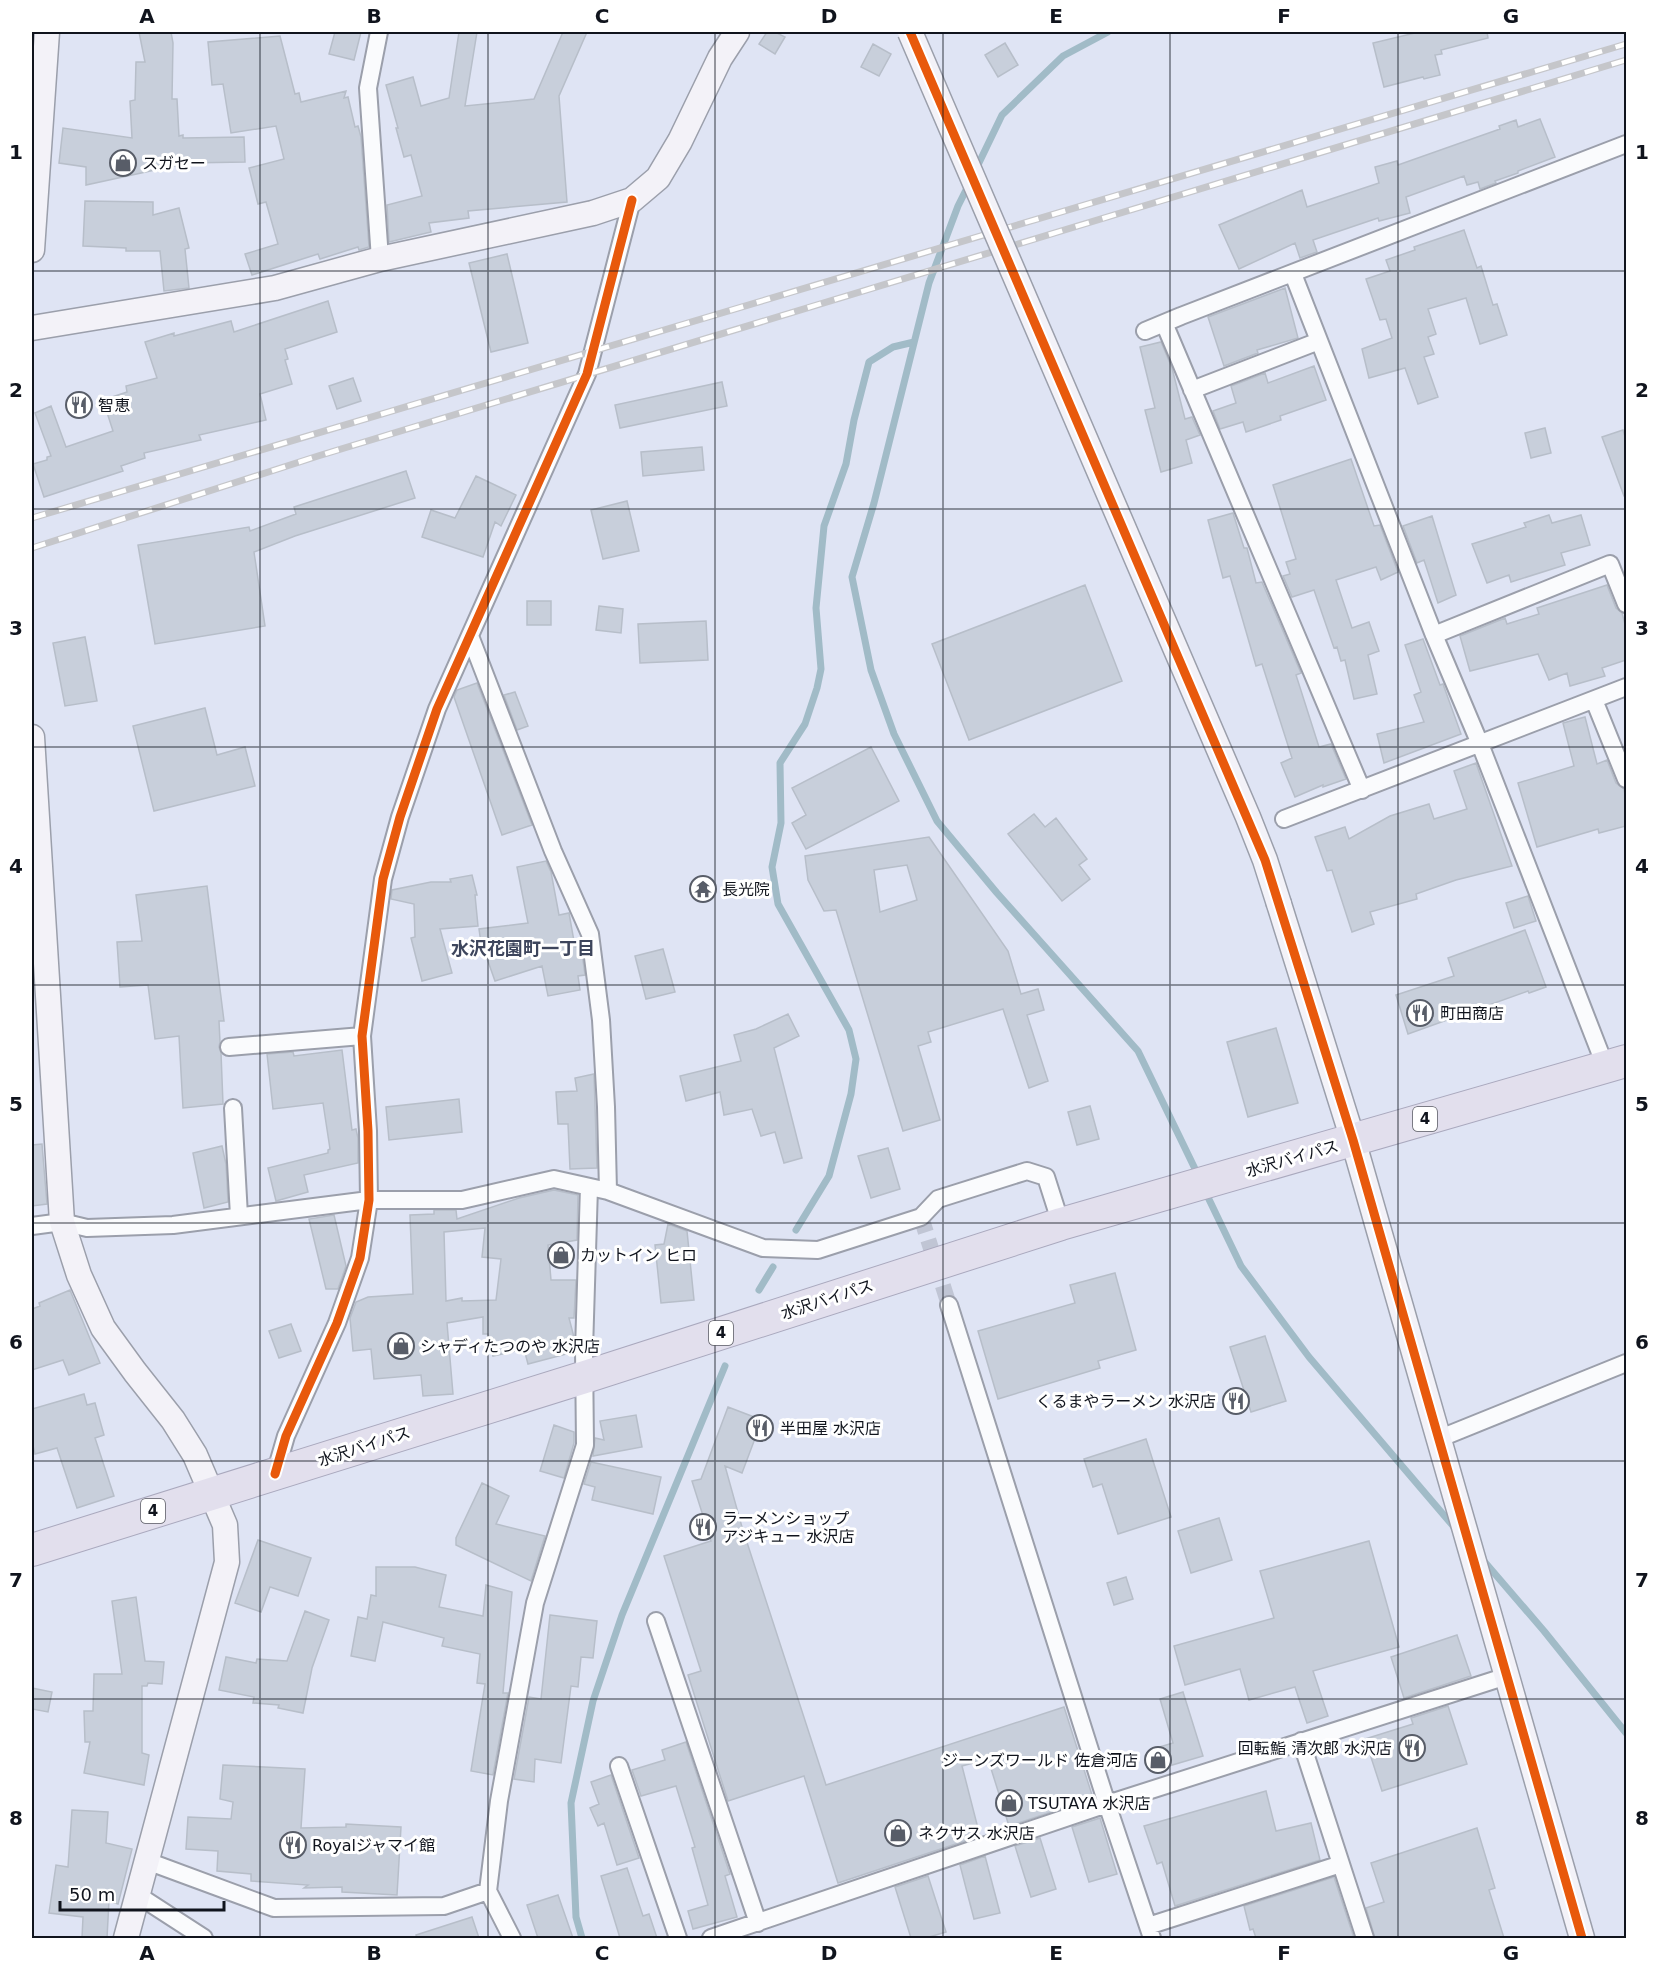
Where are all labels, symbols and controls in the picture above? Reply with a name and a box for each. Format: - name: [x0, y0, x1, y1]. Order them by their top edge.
- text: A: [139, 4, 155, 28]
- text: B: [366, 4, 382, 28]
- text: C: [595, 4, 609, 28]
- text: D: [821, 4, 837, 28]
- text: E: [1049, 4, 1063, 28]
- text: F: [1277, 4, 1291, 28]
- text: G: [1503, 4, 1519, 28]
- text: 1: [9, 140, 23, 164]
- text: 1: [1635, 140, 1649, 164]
- shop icon: スガセー: [108, 148, 138, 178]
- place label: スガセー: [142, 154, 206, 173]
- text: 2: [9, 378, 23, 402]
- text: 2: [1635, 378, 1649, 402]
- restaurant icon: 智恵: [64, 390, 94, 420]
- place label: 智恵: [98, 396, 130, 415]
- text: 3: [9, 616, 23, 640]
- text: 3: [1635, 616, 1649, 640]
- text: 4: [9, 854, 23, 878]
- text: 4: [1635, 854, 1649, 878]
- temple icon: 長光院: [688, 874, 718, 904]
- place label: 長光院: [722, 880, 770, 899]
- district label: 水沢花園町一丁目: [451, 938, 595, 959]
- restaurant icon: 町田商店: [1405, 998, 1435, 1028]
- place label: 町田商店: [1440, 1004, 1504, 1023]
- text: 5: [9, 1092, 23, 1116]
- text: 5: [1635, 1092, 1649, 1116]
- road number: 4: [1413, 1107, 1437, 1131]
- street label: 水沢バイパス: [1244, 1136, 1341, 1181]
- shop icon: カットイン ヒロ: [546, 1240, 576, 1270]
- place label: カットイン ヒロ: [580, 1246, 697, 1265]
- street label: 水沢バイパス: [779, 1276, 876, 1323]
- road number: 4: [709, 1321, 733, 1345]
- text: 6: [9, 1330, 23, 1354]
- text: 6: [1635, 1330, 1649, 1354]
- shop icon: シャディたつのや 水沢店: [386, 1331, 416, 1361]
- place label: シャディたつのや 水沢店: [420, 1337, 600, 1356]
- restaurant icon: くるまやラーメン 水沢店: [1221, 1386, 1251, 1416]
- place label: くるまやラーメン 水沢店: [1036, 1392, 1216, 1411]
- restaurant icon: 半田屋 水沢店: [745, 1413, 775, 1443]
- place label: 半田屋 水沢店: [780, 1419, 881, 1438]
- street label: 水沢バイパス: [316, 1423, 413, 1470]
- road number: 4: [141, 1499, 165, 1523]
- place label: ラーメンショップ アジキュー 水沢店: [722, 1509, 854, 1546]
- restaurant icon: ラーメンショップ アジキュー 水沢店: [688, 1512, 718, 1542]
- text: 7: [9, 1568, 23, 1592]
- text: 7: [1635, 1568, 1649, 1592]
- restaurant icon: 回転鮨 清次郎 水沢店: [1397, 1733, 1427, 1763]
- place label: 回転鮨 清次郎 水沢店: [1238, 1739, 1392, 1758]
- shop icon: ジーンズワールド 佐倉河店: [1143, 1745, 1173, 1775]
- place label: ジーンズワールド 佐倉河店: [942, 1751, 1138, 1770]
- shop icon: TSUTAYA 水沢店: [994, 1788, 1024, 1818]
- place label: TSUTAYA 水沢店: [1027, 1794, 1150, 1813]
- text: 8: [9, 1806, 23, 1830]
- text: 8: [1635, 1806, 1649, 1830]
- shop icon: ネクサス 水沢店: [883, 1818, 913, 1848]
- place label: ネクサス 水沢店: [918, 1824, 1035, 1843]
- restaurant icon: Royalジャマイ館: [278, 1830, 308, 1860]
- place label: Royalジャマイ館: [312, 1836, 435, 1855]
- scale bar: [60, 1874, 224, 1912]
- text: 50 m: [69, 1884, 115, 1905]
- text: A: [139, 1941, 155, 1965]
- text: B: [366, 1941, 382, 1965]
- text: C: [595, 1941, 609, 1965]
- text: D: [821, 1941, 837, 1965]
- text: E: [1049, 1941, 1063, 1965]
- text: F: [1277, 1941, 1291, 1965]
- text: G: [1503, 1941, 1519, 1965]

